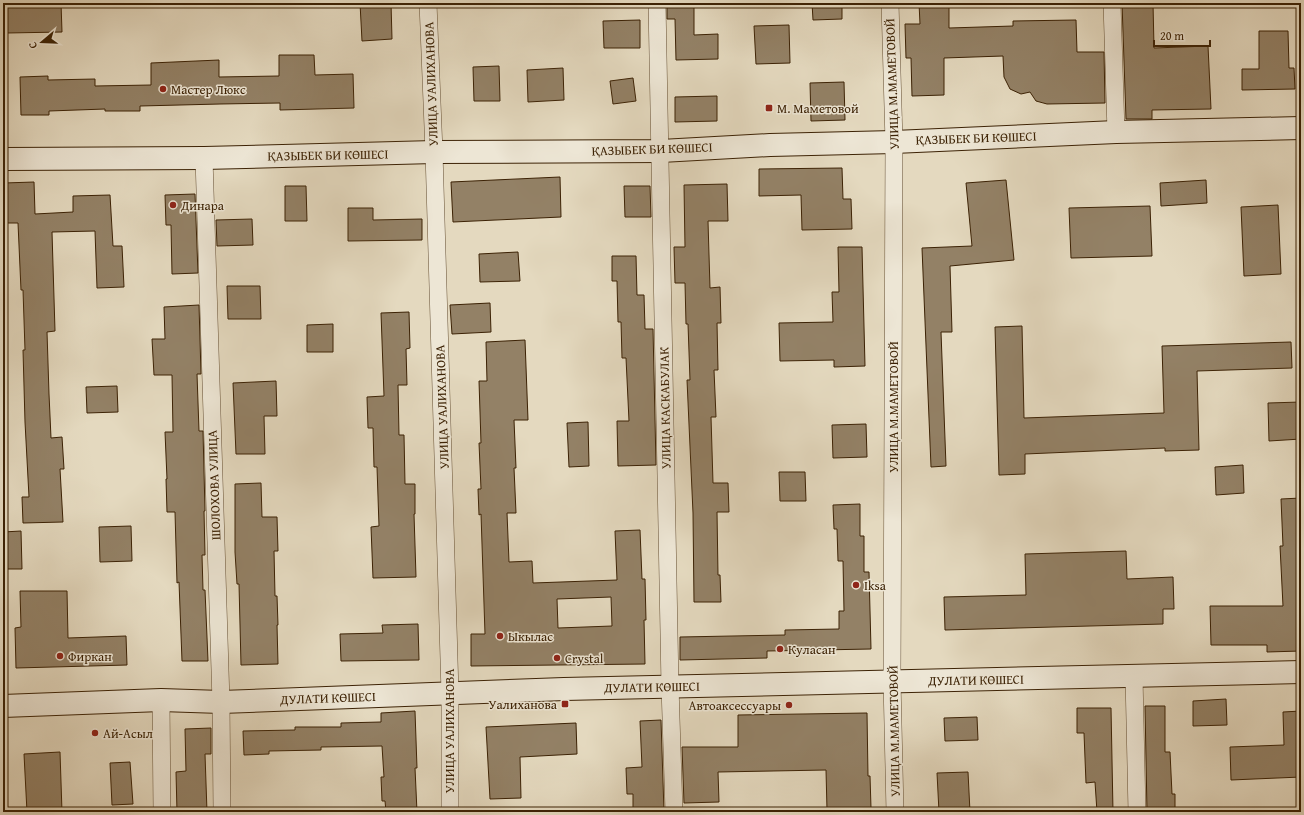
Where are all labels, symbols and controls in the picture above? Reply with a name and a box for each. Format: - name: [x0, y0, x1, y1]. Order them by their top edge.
- street label: УЛИЦА М.МАМЕТОВОЙ: [880, 18, 904, 150]
- street label: УЛИЦА УАЛИХАНОВА: [419, 21, 443, 147]
- north arrow: [22, 22, 62, 62]
- scale bar: [1154, 22, 1210, 48]
- text: 20 m: [1160, 27, 1184, 44]
- text: С: [24, 40, 41, 51]
- place label: Мастер Люкс: [171, 80, 246, 99]
- marker: Мастер Люкс: [158, 84, 168, 94]
- place label: М. Маметовой: [777, 99, 859, 118]
- marker: М. Маметовой: [764, 103, 774, 113]
- street label: ҚАЗЫБЕК БИ КӨШЕСІ: [915, 126, 1037, 150]
- street label: ҚАЗЫБЕК БИ КӨШЕСІ: [591, 137, 713, 161]
- street label: ҚАЗЫБЕК БИ КӨШЕСІ: [267, 144, 389, 166]
- place label: Динара: [180, 196, 225, 215]
- marker: Динара: [168, 200, 178, 210]
- street label: УЛИЦА М.МАМЕТОВОЙ: [884, 341, 903, 473]
- street label: УЛИЦА УАЛИХАНОВА: [430, 344, 454, 470]
- street label: УЛИЦА КАСКАБУЛАК: [654, 347, 676, 469]
- street label: ШОЛОХОВА УЛИЦА: [203, 429, 225, 540]
- place label: Iksa: [864, 576, 887, 595]
- marker: Iksa: [851, 580, 861, 590]
- place label: Ыкылас: [508, 627, 553, 646]
- marker: Ыкылас: [495, 631, 505, 641]
- place label: Куласан: [788, 640, 836, 659]
- marker: Куласан: [775, 644, 785, 654]
- place label: Фиркан: [68, 647, 112, 666]
- place label: Crystal: [565, 649, 604, 668]
- marker: Фиркан: [55, 651, 65, 661]
- marker: Crystal: [552, 653, 562, 663]
- street label: УЛИЦА М.МАМЕТОВОЙ: [883, 665, 905, 797]
- street label: УЛИЦА УАЛИХАНОВА: [440, 669, 459, 793]
- street label: ДУЛАТИ КӨШЕСІ: [927, 670, 1024, 690]
- street label: ДУЛАТИ КӨШЕСІ: [603, 677, 700, 697]
- street label: ДУЛАТИ КӨШЕСІ: [279, 687, 376, 709]
- place label: Уалиханова: [488, 695, 558, 714]
- place label: Автоаксессуары: [689, 696, 781, 715]
- marker: Уалиханова: [560, 699, 570, 709]
- marker: Автоаксессуары: [784, 700, 794, 710]
- place label: Ай-Асыл: [103, 724, 153, 743]
- marker: Ай-Асыл: [90, 728, 100, 738]

